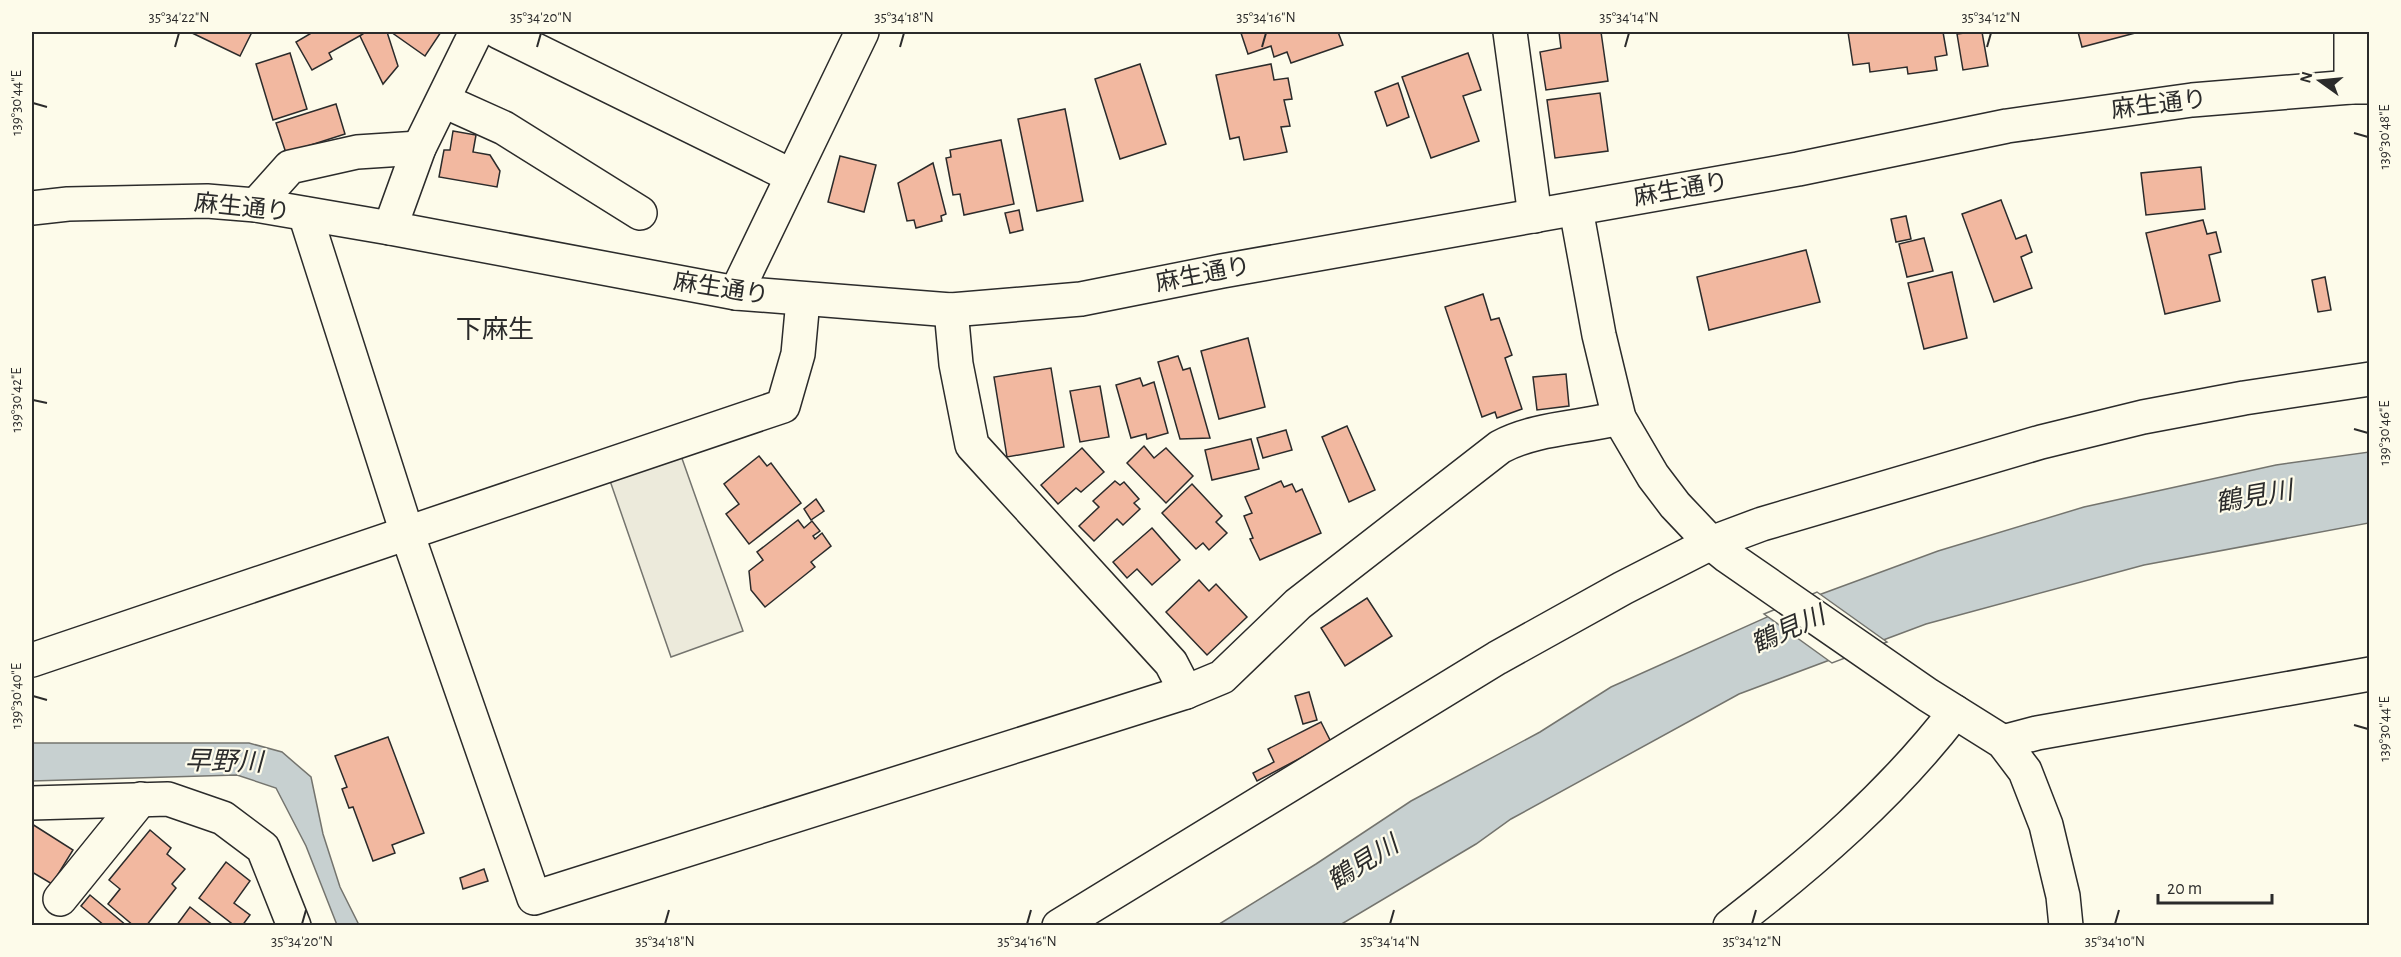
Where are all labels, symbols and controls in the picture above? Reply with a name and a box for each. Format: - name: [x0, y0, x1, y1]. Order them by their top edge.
- text: 35°34'22"N: [149, 10, 209, 25]
- text: 35°34'20"N: [510, 10, 572, 25]
- text: 35°34'18"N: [874, 10, 934, 25]
- text: 35°34'16"N: [1236, 10, 1296, 25]
- text: 35°34'14"N: [1599, 10, 1659, 25]
- text: 35°34'12"N: [1961, 10, 2021, 25]
- north arrow: [2290, 51, 2350, 111]
- text: 139°30'44"E: [9, 70, 24, 136]
- text: N: [2297, 70, 2316, 85]
- street label: 麻生通り: [2110, 85, 2208, 123]
- text: 139°30'48"E: [2377, 104, 2392, 170]
- street label: 麻生通り: [1631, 168, 1730, 210]
- street label: 麻生通り: [193, 189, 291, 225]
- street label: 麻生通り: [1153, 252, 1252, 296]
- street label: 麻生通り: [672, 268, 771, 308]
- district label: 下麻生: [456, 316, 534, 343]
- text: 139°30'42"E: [9, 368, 24, 432]
- text: 139°30'46"E: [2377, 400, 2392, 466]
- water label: 鶴見川: [2213, 476, 2298, 517]
- water label: 鶴見川: [1747, 600, 1832, 658]
- text: 139°30'40"E: [9, 663, 24, 729]
- text: 139°30'44"E: [2377, 696, 2392, 762]
- water label: 早野川: [185, 748, 266, 776]
- water label: 鶴見川: [1323, 829, 1406, 895]
- scale bar: [2158, 867, 2272, 905]
- text: 20 m: [2167, 880, 2202, 898]
- text: 35°34'20"N: [271, 934, 333, 949]
- text: 35°34'18"N: [635, 934, 695, 949]
- text: 35°34'16"N: [997, 934, 1057, 949]
- text: 35°34'14"N: [1360, 934, 1420, 949]
- text: 35°34'12"N: [1722, 934, 1782, 949]
- text: 35°34'10"N: [2085, 934, 2145, 949]

